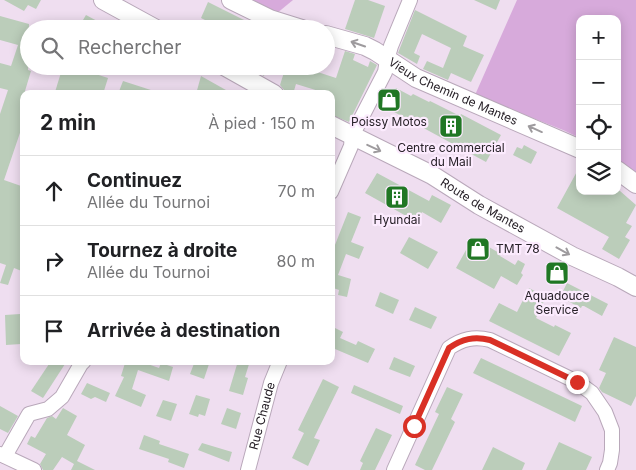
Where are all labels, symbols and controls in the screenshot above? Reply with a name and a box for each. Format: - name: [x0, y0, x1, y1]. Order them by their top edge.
- map controls: [576, 15, 621, 195]
- button: +: [576, 15, 621, 60]
- search box: [20, 20, 335, 75]
- icon: search: [38, 34, 66, 62]
- text: Rechercher: [78, 36, 181, 59]
- one-way arrow: [350, 39, 366, 48]
- street label: Vieux Chemin de Mantes: [386, 54, 520, 128]
- button: −: [576, 60, 621, 105]
- shop icon: Poissy Motos: [376, 87, 402, 113]
- button: locate: [576, 105, 621, 150]
- text: 2 min: [40, 110, 96, 135]
- text: À pied · 150 m: [208, 113, 315, 133]
- building icon: Centre commercial du Mail: [438, 113, 464, 139]
- place label: Poissy Motos: [351, 114, 427, 129]
- one-way arrow: [528, 124, 543, 133]
- place label: Centre commercial du Mail: [397, 140, 505, 169]
- one-way arrow: [367, 143, 382, 153]
- button: layers: [576, 150, 621, 195]
- text: Continuez: [87, 169, 182, 192]
- street label: Route de Mantes: [438, 174, 528, 236]
- icon: ahead: [40, 177, 68, 205]
- text: 70 m: [278, 181, 315, 201]
- building icon: Hyundai: [384, 184, 410, 210]
- text: Allée du Tournoi: [87, 192, 210, 212]
- place label: Hyundai: [374, 212, 421, 227]
- shop icon: TMT 78: [465, 236, 491, 262]
- text: Tournez à droite: [87, 239, 237, 262]
- place label: TMT 78: [496, 241, 540, 256]
- one-way arrow: [555, 246, 570, 256]
- icon: right: [40, 247, 68, 275]
- text: 80 m: [276, 251, 315, 271]
- shop icon: Aquadouce Service: [544, 260, 570, 286]
- text: Allée du Tournoi: [87, 262, 210, 282]
- place label: Aquadouce Service: [525, 288, 589, 317]
- icon: arrive: [40, 317, 68, 345]
- text: Arrivée à destination: [87, 319, 280, 342]
- route end: [566, 371, 589, 394]
- street label: Rue Chaude: [246, 380, 278, 451]
- route start: [403, 415, 426, 438]

